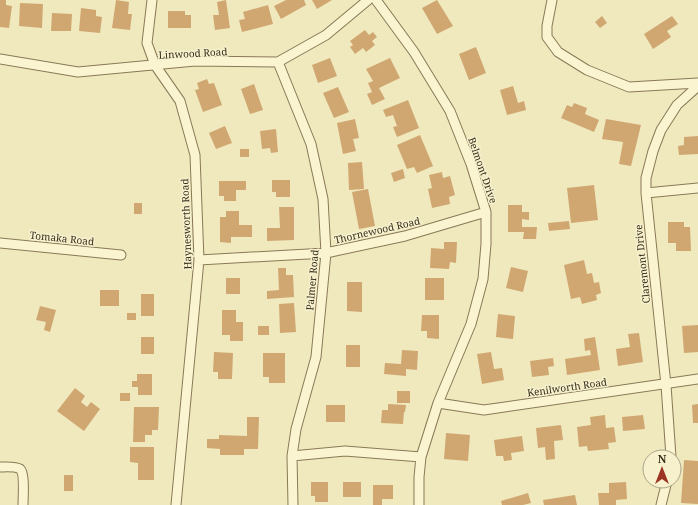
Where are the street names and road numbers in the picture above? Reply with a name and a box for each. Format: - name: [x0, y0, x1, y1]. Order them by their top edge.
- street label: Linwood Road: [158, 44, 228, 62]
- street label: Belmont Drive: [465, 135, 501, 205]
- street label: Haynesworth Road: [177, 178, 195, 270]
- street label: Thornewood Road: [333, 213, 421, 247]
- street label: Claremont Drive: [631, 224, 653, 304]
- street label: Tomaka Road: [29, 228, 95, 248]
- street label: Palmer Road: [302, 249, 322, 311]
- street label: Kenilworth Road: [526, 374, 608, 400]

